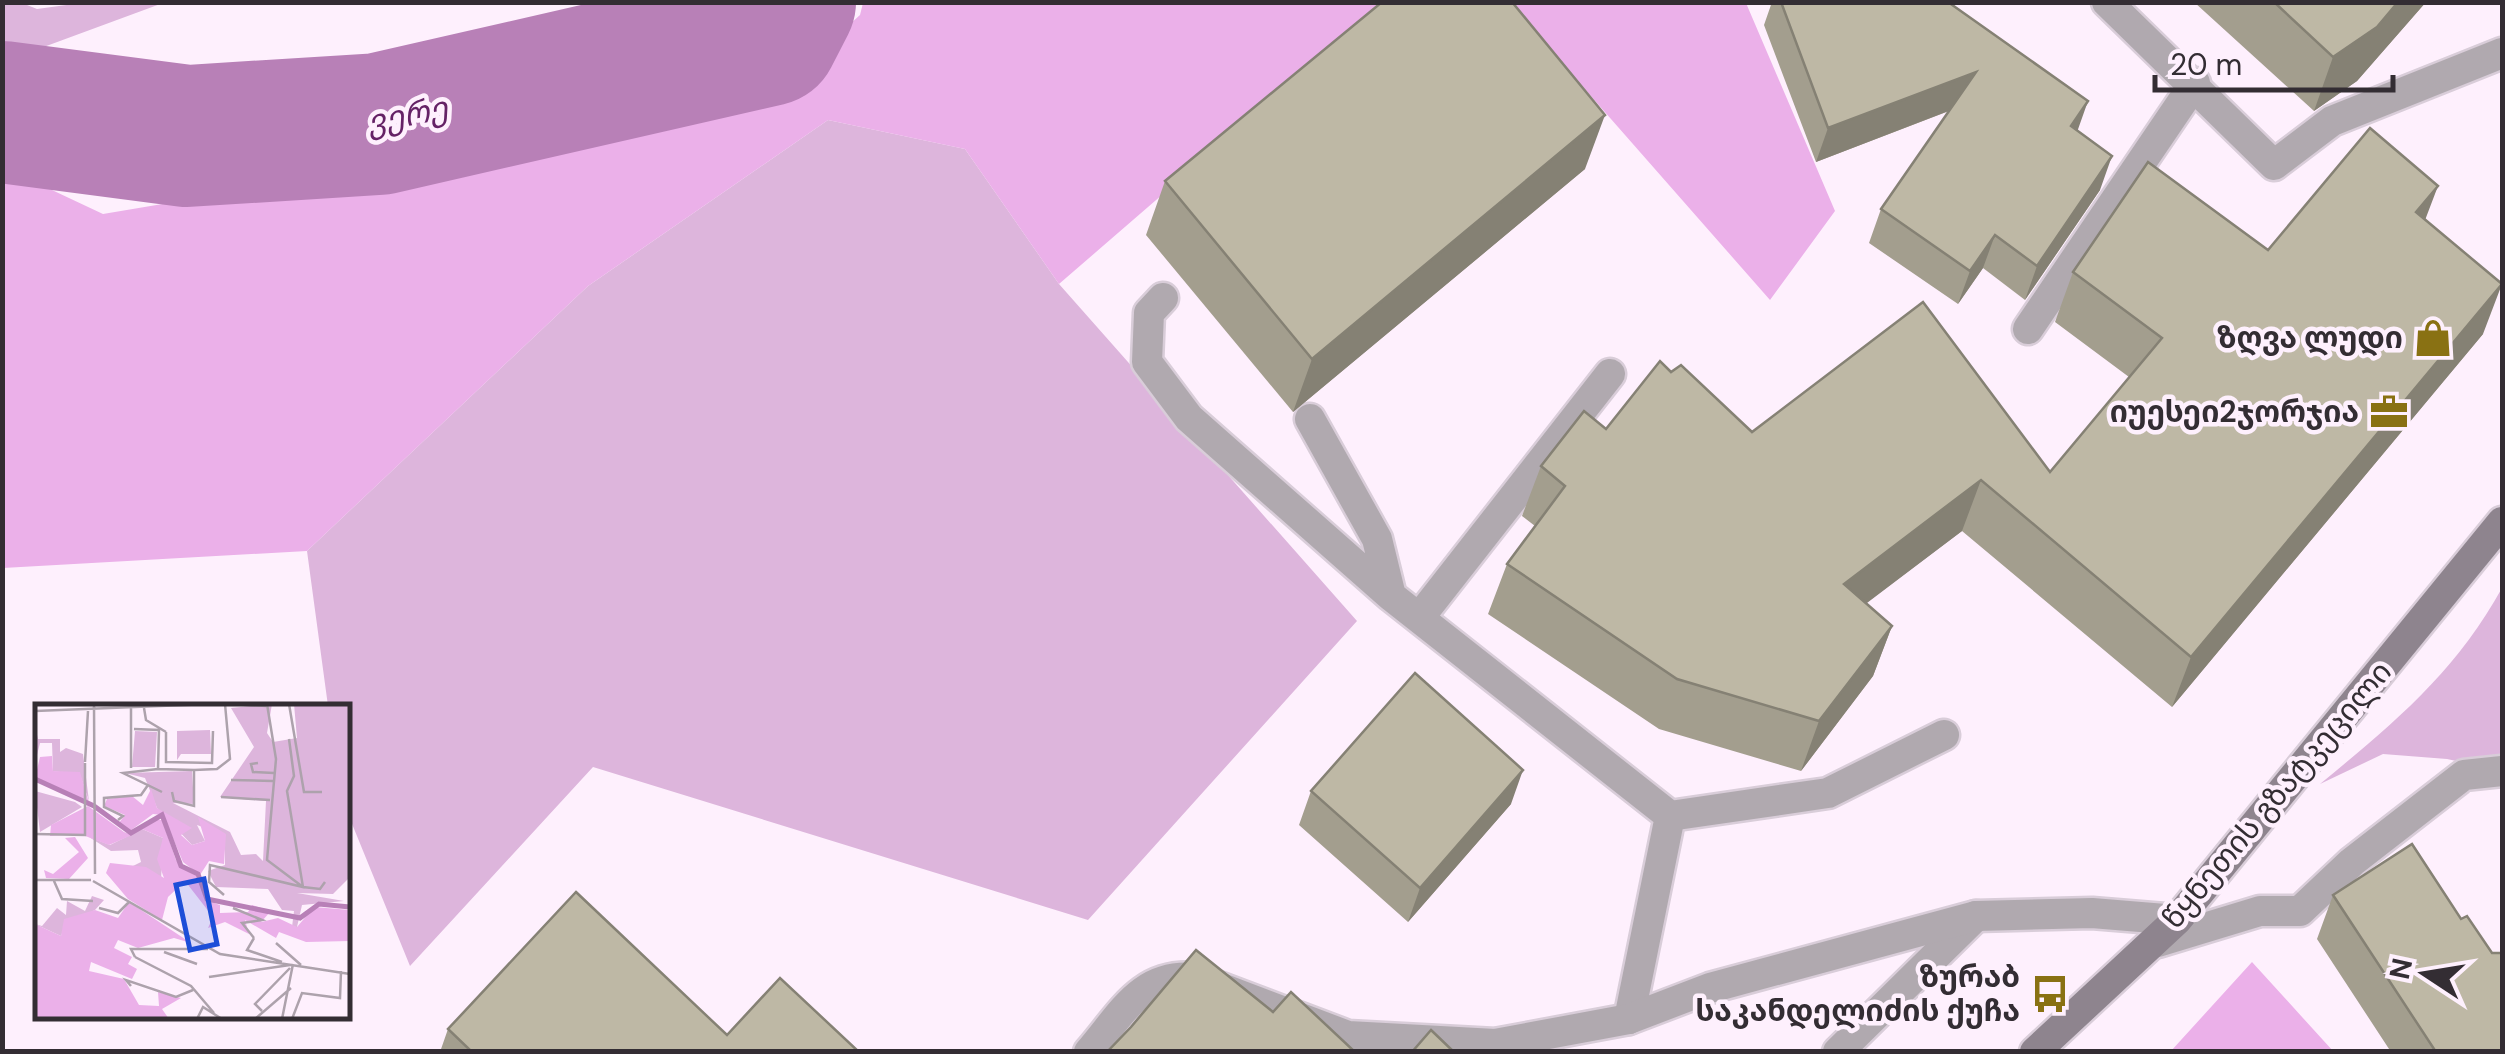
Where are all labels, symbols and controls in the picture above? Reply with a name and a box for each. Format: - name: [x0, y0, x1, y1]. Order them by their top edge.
- scale bar: [2155, 30, 2392, 92]
- text: 20 m: [2170, 45, 2242, 84]
- water label: ვერე: [363, 86, 452, 143]
- shop icon: ზღვა ლუდი: [2412, 317, 2454, 359]
- place label: ზღვა ლუდი: [2217, 318, 2403, 357]
- office icon: იუესეი2ჯორჯია: [2368, 391, 2410, 433]
- place label: იუესეი2ჯორჯია: [2110, 392, 2359, 431]
- street label: წყნეთის გზატკეცილი: [2153, 653, 2400, 936]
- inset map: [35, 704, 350, 1019]
- north arrow: [2375, 924, 2475, 1024]
- text: N: [2381, 955, 2421, 983]
- place label: ზურაბ საკანდელიძის ქუჩა: [1695, 957, 2020, 1030]
- bus stop icon: ზურაბ საკანდელიძის ქუჩა: [2029, 973, 2071, 1015]

